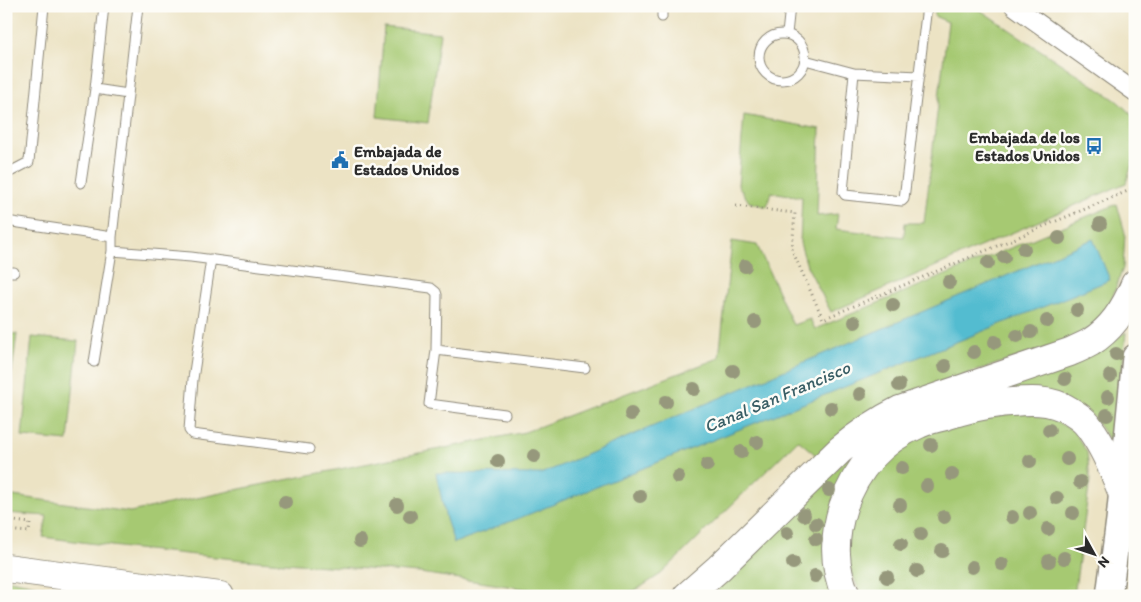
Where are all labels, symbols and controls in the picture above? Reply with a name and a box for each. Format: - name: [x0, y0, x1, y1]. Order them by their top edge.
- place label: Embajada de los Estados Unidos: [969, 128, 1080, 165]
- bus stop icon: Embajada de los Estados Unidos: [1084, 136, 1104, 156]
- place label: Embajada de Estados Unidos: [354, 142, 459, 179]
- public building icon: Embajada de Estados Unidos: [330, 150, 350, 170]
- water label: Canal San Francisco: [701, 356, 854, 438]
- north arrow: [1068, 530, 1118, 580]
- text: N: [1094, 553, 1113, 571]

